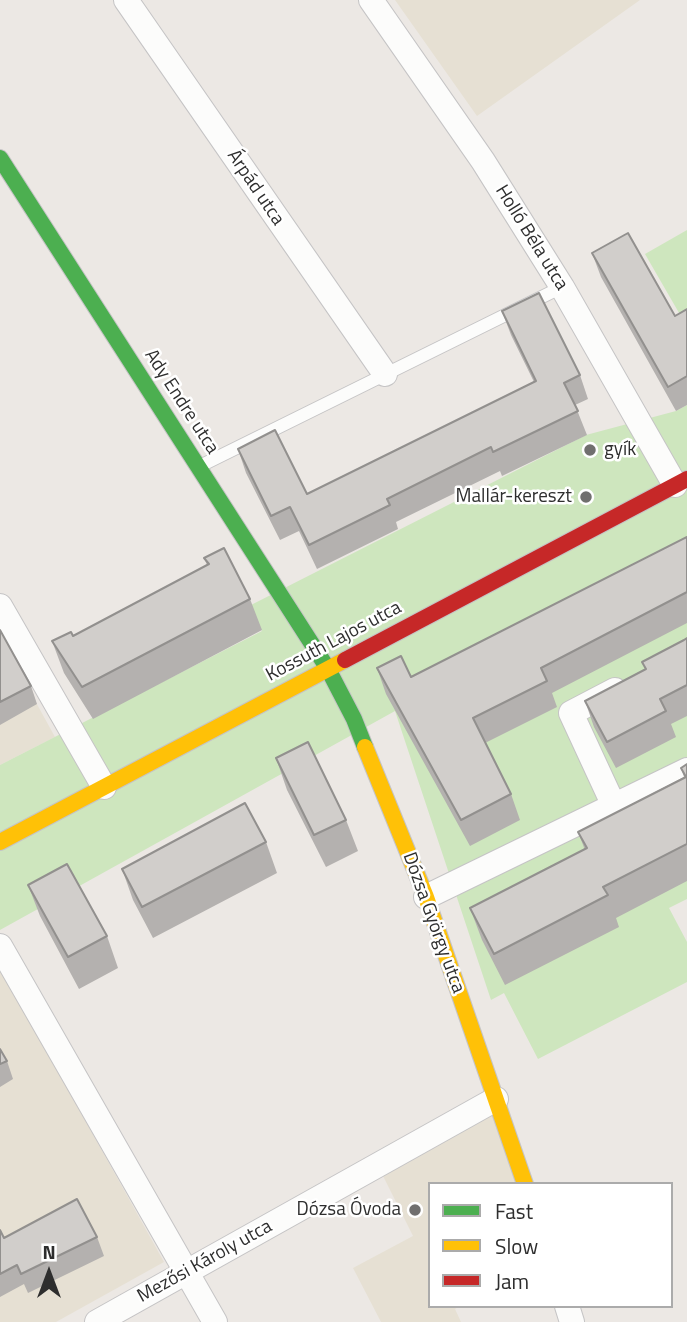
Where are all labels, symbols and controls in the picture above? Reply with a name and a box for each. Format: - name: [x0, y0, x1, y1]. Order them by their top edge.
- street label: Árpád utca: [221, 146, 289, 230]
- street label: Holló Béla utca: [490, 181, 572, 295]
- street label: Ady Endre utca: [139, 345, 223, 459]
- place label: gyík: [604, 439, 636, 461]
- marker: gyík: [582, 442, 598, 458]
- place label: Mallár-kereszt: [456, 486, 572, 508]
- marker: Mallár-kereszt: [578, 489, 594, 505]
- street label: Kossuth Lajos utca: [263, 597, 405, 687]
- street label: Dózsa György utca: [397, 849, 469, 997]
- legend: [428, 1182, 673, 1308]
- text: Fast: [495, 1195, 533, 1227]
- place label: Dózsa Óvoda: [296, 1199, 401, 1221]
- marker: Dózsa Óvoda: [407, 1202, 423, 1218]
- street label: Mezősi Károly utca: [134, 1216, 276, 1308]
- text: Slow: [495, 1230, 538, 1262]
- text: N: [42, 1237, 56, 1266]
- north arrow: [14, 1238, 84, 1308]
- text: Jam: [495, 1265, 529, 1297]

